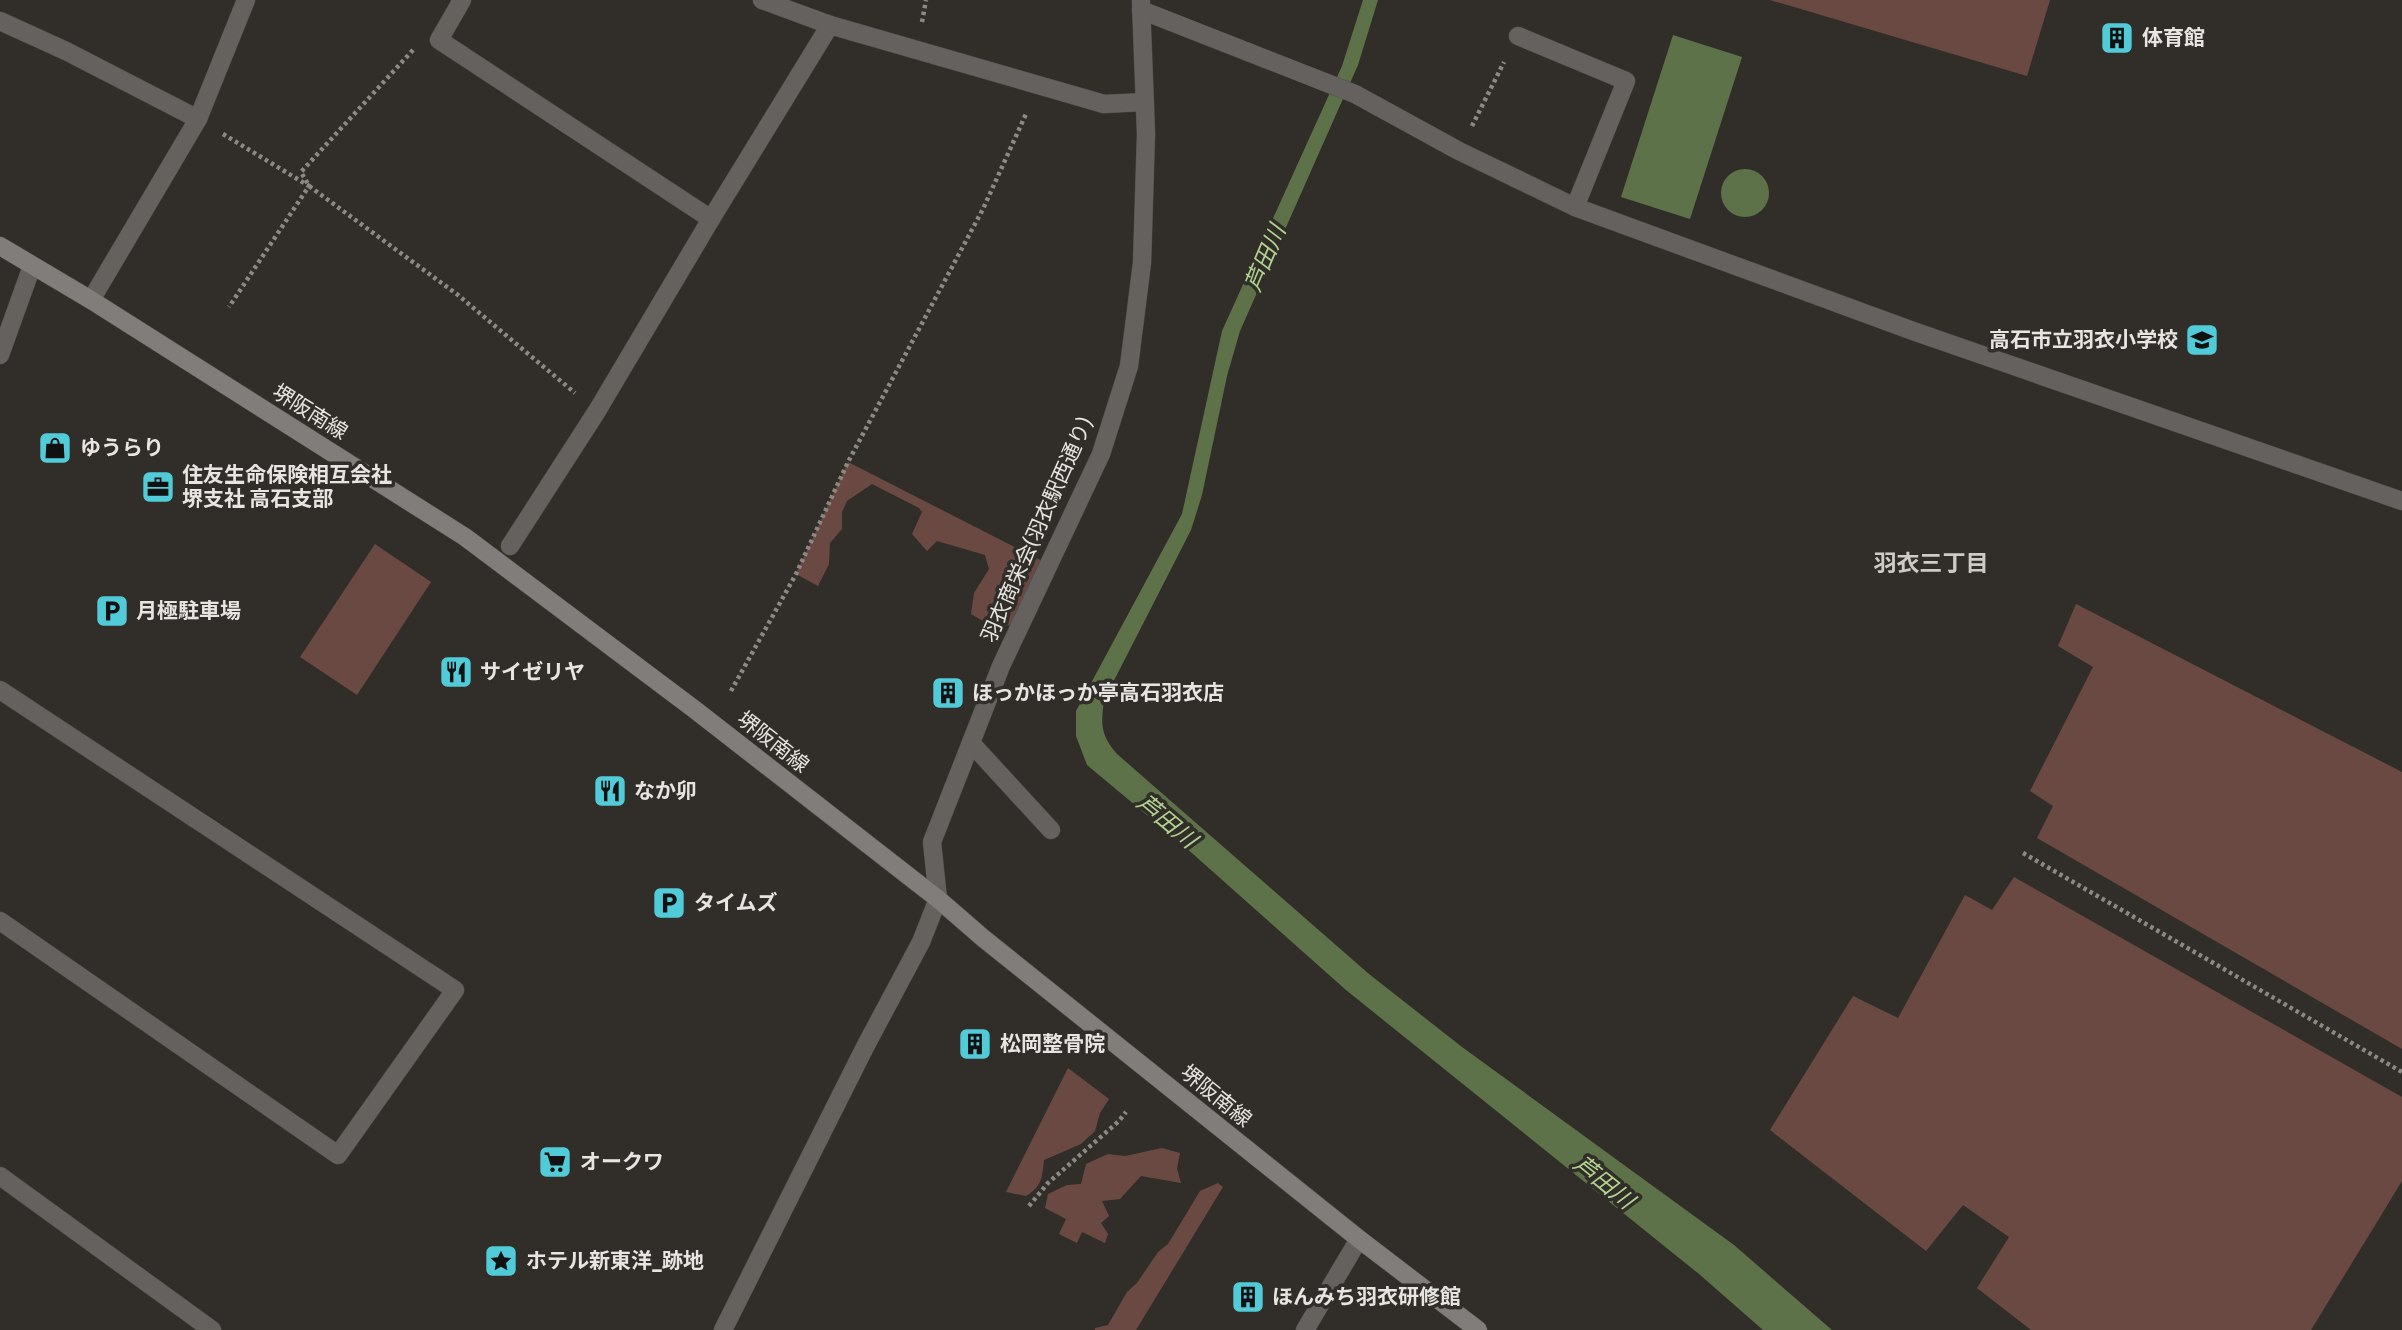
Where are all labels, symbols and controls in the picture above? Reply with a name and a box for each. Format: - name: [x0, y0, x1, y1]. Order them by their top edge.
- building icon: 体育館: [2098, 19, 2136, 57]
- place label: 体育館: [2142, 25, 2205, 51]
- water label: 芦田川: [1239, 218, 1293, 295]
- school or university icon: 高石市立羽衣小学校: [2183, 321, 2221, 359]
- place label: 高石市立羽衣小学校: [1989, 327, 2178, 353]
- street label: 堺阪南線: [267, 379, 353, 445]
- street label: 羽衣商栄会(羽衣駅西通り): [976, 414, 1098, 646]
- shop icon: ゆうらり: [36, 429, 74, 467]
- place label: ゆうらり: [80, 435, 164, 461]
- place label: 住友生命保険相互会社 堺支社 高石支部: [182, 462, 392, 512]
- office icon: 住友生命保険相互会社 堺支社 高石支部: [139, 468, 177, 506]
- district label: 羽衣三丁目: [1874, 549, 1989, 577]
- parking icon: 月極駐車場: [93, 592, 131, 630]
- place label: 月極駐車場: [136, 598, 241, 624]
- restaurant icon: サイゼリヤ: [437, 653, 475, 691]
- place label: サイゼリヤ: [480, 659, 585, 685]
- building icon: ほっかほっか亭高石羽衣店: [929, 674, 967, 712]
- place label: ほっかほっか亭高石羽衣店: [972, 680, 1224, 706]
- street label: 堺阪南線: [732, 706, 814, 778]
- restaurant icon: なか卯: [591, 772, 629, 810]
- place label: なか卯: [634, 778, 697, 804]
- water label: 芦田川: [1132, 788, 1205, 856]
- parking icon: タイムズ: [650, 884, 688, 922]
- place label: タイムズ: [694, 890, 778, 916]
- building icon: 松岡整骨院: [956, 1025, 994, 1063]
- place label: 松岡整骨院: [1000, 1031, 1105, 1057]
- street label: 堺阪南線: [1175, 1059, 1257, 1133]
- supermarket icon: オークワ: [536, 1143, 574, 1181]
- place label: オークワ: [580, 1149, 664, 1175]
- water label: 芦田川: [1568, 1149, 1642, 1216]
- place icon: ホテル新東洋_跡地: [482, 1242, 520, 1280]
- place label: ホテル新東洋_跡地: [526, 1248, 704, 1274]
- building icon: ほんみち羽衣研修館: [1229, 1278, 1267, 1316]
- place label: ほんみち羽衣研修館: [1272, 1284, 1461, 1310]

